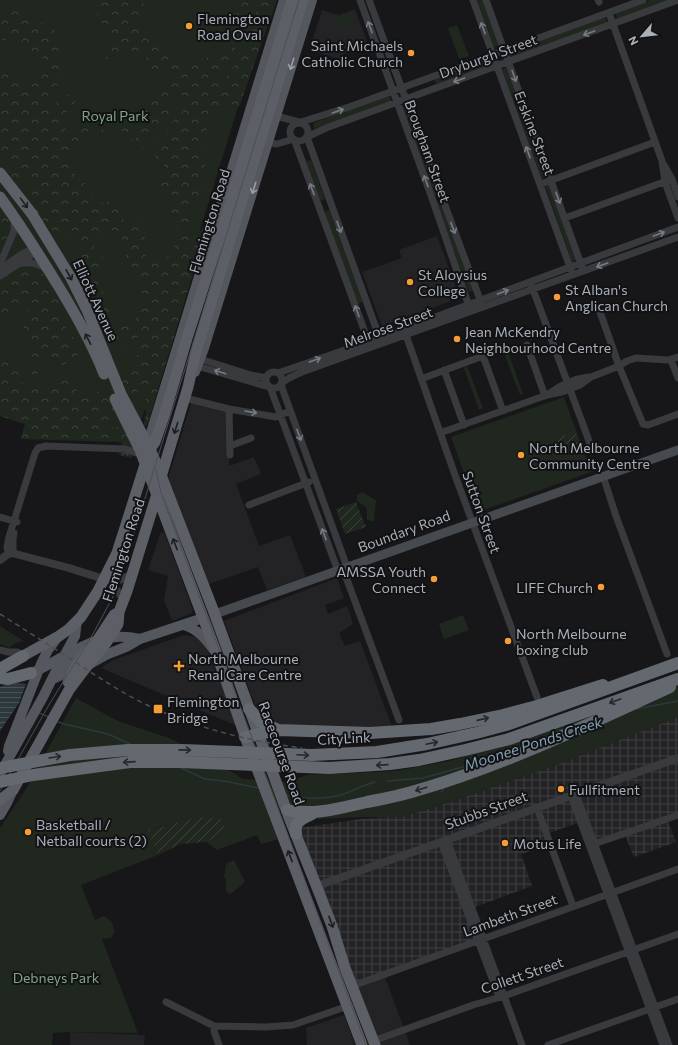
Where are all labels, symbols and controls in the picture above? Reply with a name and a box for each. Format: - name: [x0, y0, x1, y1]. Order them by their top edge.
- place label: Flemington Road Oval: [197, 10, 269, 43]
- north arrow: [622, 16, 662, 56]
- marker: Flemington Road Oval: [184, 21, 194, 31]
- one-way arrow: [365, 22, 373, 34]
- one-way arrow: [479, 22, 487, 34]
- one-way arrow: [583, 29, 595, 37]
- street label: Dryburgh Street: [437, 30, 539, 82]
- text: N: [625, 34, 640, 48]
- place label: Saint Michaels Catholic Church: [301, 37, 403, 70]
- marker: Saint Michaels Catholic Church: [406, 48, 416, 58]
- one-way arrow: [288, 57, 295, 70]
- one-way arrow: [510, 70, 518, 82]
- one-way arrow: [453, 77, 465, 85]
- street label: Erskine Street: [511, 88, 559, 178]
- street label: Brougham Street: [402, 97, 455, 205]
- one-way arrow: [332, 106, 344, 114]
- park label: Royal Park: [82, 107, 149, 124]
- one-way arrow: [523, 146, 531, 158]
- street label: Flemington Road: [185, 167, 233, 275]
- one-way arrow: [421, 176, 429, 188]
- one-way arrow: [250, 182, 257, 195]
- one-way arrow: [308, 184, 316, 196]
- one-way arrow: [555, 192, 562, 205]
- one-way arrow: [20, 198, 28, 209]
- one-way arrow: [335, 220, 343, 232]
- one-way arrow: [449, 221, 457, 233]
- one-way arrow: [652, 230, 665, 237]
- street label: Elliott Avenue: [70, 256, 122, 344]
- one-way arrow: [596, 262, 609, 269]
- place label: St Aloysius College: [418, 266, 487, 299]
- one-way arrow: [66, 269, 73, 281]
- marker: St Aloysius College: [405, 277, 415, 287]
- place label: St Alban's Anglican Church: [565, 281, 668, 314]
- one-way arrow: [497, 288, 509, 296]
- marker: St Alban's Anglican Church: [552, 292, 562, 302]
- street label: Melrose Street: [341, 303, 435, 351]
- one-way arrow: [352, 306, 360, 318]
- place label: Jean McKendry Neighbourhood Centre: [465, 323, 611, 356]
- one-way arrow: [84, 333, 91, 345]
- marker: Jean McKendry Neighbourhood Centre: [452, 334, 462, 344]
- one-way arrow: [309, 356, 321, 364]
- one-way arrow: [214, 368, 226, 376]
- one-way arrow: [244, 409, 257, 417]
- one-way arrow: [172, 422, 179, 435]
- one-way arrow: [295, 428, 303, 440]
- place label: North Melbourne Community Centre: [529, 439, 650, 472]
- marker: North Melbourne Community Centre: [516, 450, 526, 460]
- street label: Sutton Street: [459, 469, 505, 556]
- street label: Flemington Road: [98, 496, 148, 604]
- street label: Boundary Road: [356, 506, 452, 556]
- one-way arrow: [320, 528, 328, 540]
- one-way arrow: [171, 539, 179, 551]
- place label: AMSSA Youth Connect: [336, 563, 426, 596]
- marker: AMSSA Youth Connect: [429, 574, 439, 584]
- place label: LIFE Church: [516, 579, 593, 596]
- marker: LIFE Church: [596, 582, 606, 592]
- place label: North Melbourne boxing club: [516, 625, 627, 658]
- marker: North Melbourne boxing club: [503, 636, 513, 646]
- place label: North Melbourne Renal Care Centre: [188, 650, 302, 683]
- marker: North Melbourne Renal Care Centre: [173, 660, 185, 672]
- place label: Flemington Bridge: [167, 693, 239, 726]
- one-way arrow: [609, 698, 621, 706]
- street label: Racecourse Road: [255, 699, 309, 807]
- marker: Flemington Bridge: [152, 703, 164, 715]
- water label: Moonee Ponds Creek: [461, 712, 605, 774]
- one-way arrow: [476, 715, 489, 723]
- street label: CityLink: [317, 728, 372, 748]
- one-way arrow: [426, 738, 439, 746]
- one-way arrow: [178, 747, 191, 754]
- one-way arrow: [296, 751, 309, 758]
- one-way arrow: [48, 753, 61, 761]
- one-way arrow: [123, 758, 136, 766]
- one-way arrow: [376, 761, 389, 768]
- place label: Fullfitment: [569, 781, 640, 798]
- marker: Fullfitment: [556, 784, 566, 794]
- one-way arrow: [415, 786, 428, 793]
- street label: Stubbs Street: [442, 787, 530, 833]
- place label: Basketball / Netball courts (2): [36, 816, 147, 849]
- marker: Basketball / Netball courts (2): [23, 827, 33, 837]
- place label: Motus Life: [513, 835, 581, 852]
- marker: Motus Life: [500, 838, 510, 848]
- one-way arrow: [286, 850, 293, 863]
- street label: Lambeth Street: [461, 890, 560, 940]
- one-way arrow: [327, 916, 335, 928]
- street label: Collett Street: [479, 953, 566, 997]
- park label: Debneys Park: [13, 969, 100, 986]

